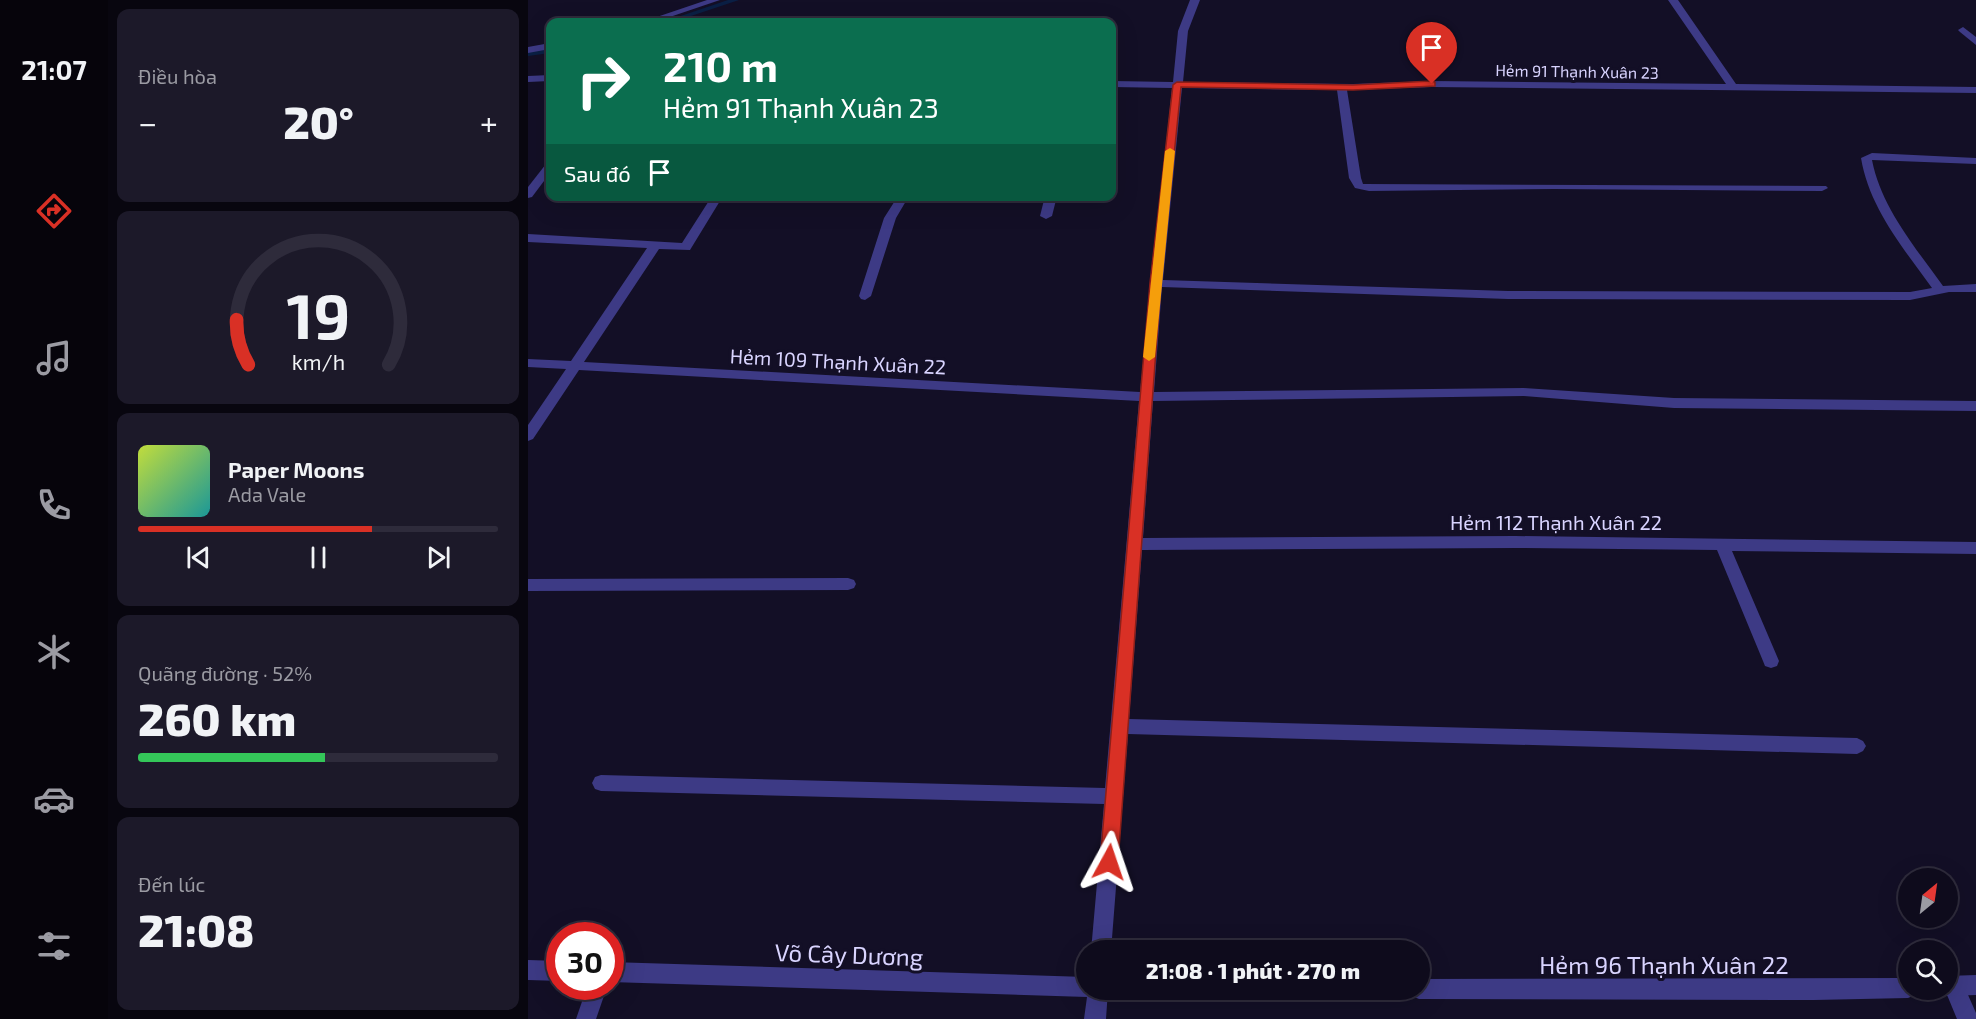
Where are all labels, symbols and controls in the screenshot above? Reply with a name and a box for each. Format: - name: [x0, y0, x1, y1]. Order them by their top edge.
- pin: [1406, 22, 1457, 84]
- icon: arrive: [1415, 31, 1448, 64]
- text: 210 m: [663, 40, 778, 90]
- icon: right: [564, 42, 642, 120]
- text: 21:07: [21, 53, 87, 85]
- street label: Hẻm 91 Thạnh Xuân 23: [1495, 60, 1659, 82]
- text: Điều hòa: [138, 64, 217, 88]
- text: Hẻm 91 Thạnh Xuân 23: [663, 91, 939, 123]
- text: 20°: [283, 94, 354, 148]
- text: −: [138, 102, 157, 142]
- text: +: [480, 102, 498, 142]
- icon: arrive: [643, 156, 676, 189]
- text: Sau đó: [564, 160, 631, 186]
- icon: directions: [33, 190, 75, 232]
- text: 19: [286, 277, 350, 352]
- icon: music: [33, 337, 75, 379]
- street label: Hẻm 109 Thạnh Xuân 22: [729, 343, 947, 379]
- text: km/h: [291, 349, 345, 374]
- text: Paper Moons: [228, 456, 364, 482]
- text: Ada Vale: [228, 482, 306, 506]
- icon: phone: [33, 484, 75, 526]
- street label: Hẻm 112 Thạnh Xuân 22: [1450, 510, 1662, 534]
- icon: previous: [182, 541, 215, 574]
- icon: pause: [302, 541, 335, 574]
- icon: next: [422, 541, 455, 574]
- icon: climate: [33, 631, 75, 673]
- text: Quãng đường · 52%: [138, 661, 312, 685]
- text: 260 km: [138, 691, 296, 745]
- icon: car: [33, 778, 75, 820]
- position arrow: [1077, 830, 1141, 894]
- north arrow: [1898, 868, 1958, 928]
- map controls: [1898, 868, 1958, 1000]
- text: Đến lúc: [138, 872, 205, 896]
- text: 21:08: [138, 902, 254, 956]
- speed limit sign: 30: [546, 922, 624, 1000]
- icon: filters: [33, 925, 75, 967]
- street label: Võ Cây Dương: [774, 937, 924, 971]
- button: search: [1898, 940, 1958, 1000]
- street label: Hẻm 96 Thạnh Xuân 22: [1539, 950, 1789, 979]
- text: 21:08 · 1 phút · 270 m: [1146, 957, 1360, 983]

